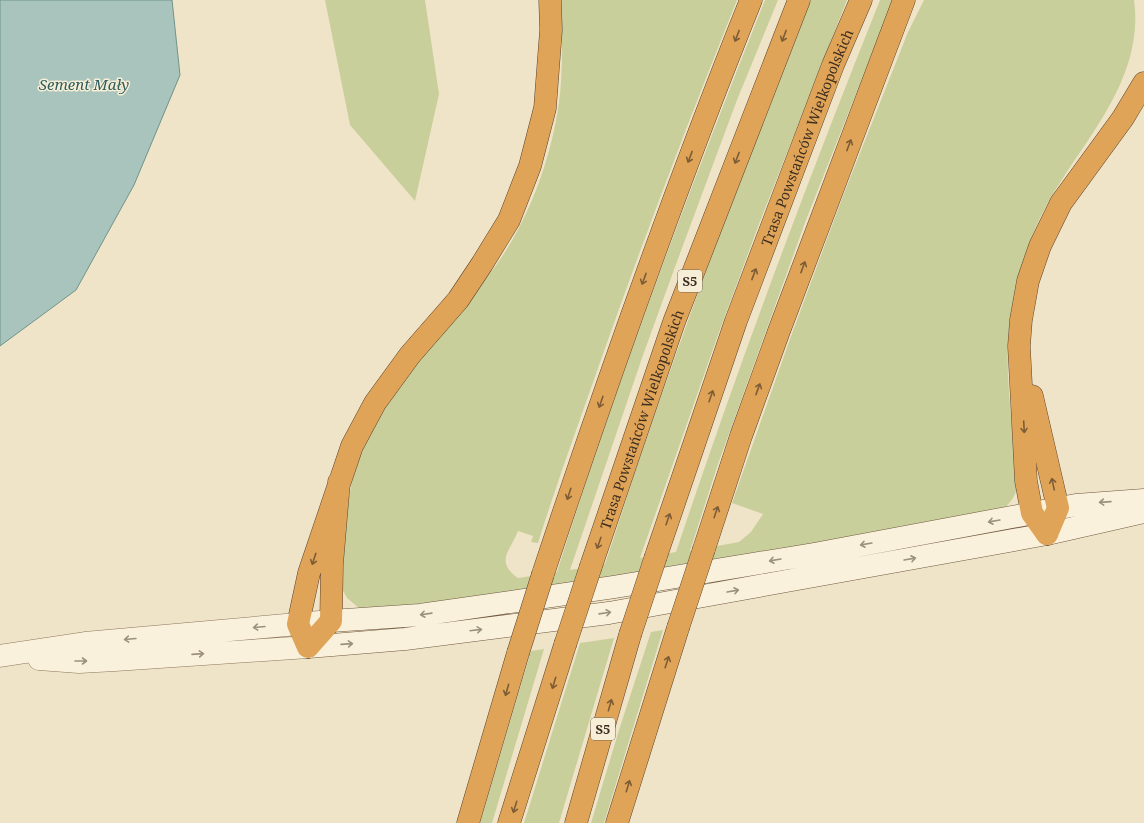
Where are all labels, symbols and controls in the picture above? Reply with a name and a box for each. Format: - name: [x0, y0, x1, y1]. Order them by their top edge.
- street label: Trasa Powstańców Wielkopolskich: [756, 26, 857, 248]
- one-way arrow: [732, 30, 740, 42]
- one-way arrow: [780, 30, 788, 42]
- water label: Sement Mały: [39, 74, 129, 94]
- one-way arrow: [846, 139, 853, 151]
- one-way arrow: [685, 151, 693, 163]
- one-way arrow: [733, 151, 741, 163]
- one-way arrow: [800, 260, 807, 273]
- one-way arrow: [751, 268, 759, 280]
- road number: S5: [678, 270, 702, 292]
- one-way arrow: [640, 273, 648, 285]
- street label: Trasa Powstańców Wielkopolskich: [595, 307, 688, 532]
- one-way arrow: [755, 383, 763, 395]
- one-way arrow: [707, 390, 715, 402]
- one-way arrow: [597, 395, 604, 408]
- one-way arrow: [1020, 420, 1027, 433]
- one-way arrow: [1049, 478, 1057, 491]
- one-way arrow: [565, 488, 572, 501]
- one-way arrow: [1099, 499, 1112, 506]
- one-way arrow: [713, 505, 720, 518]
- one-way arrow: [665, 513, 673, 525]
- one-way arrow: [988, 517, 1001, 525]
- one-way arrow: [595, 537, 602, 550]
- one-way arrow: [860, 540, 873, 548]
- one-way arrow: [310, 552, 317, 565]
- one-way arrow: [903, 555, 916, 563]
- one-way arrow: [769, 556, 782, 564]
- one-way arrow: [726, 587, 739, 595]
- one-way arrow: [598, 609, 611, 617]
- one-way arrow: [420, 610, 433, 618]
- one-way arrow: [253, 624, 266, 631]
- one-way arrow: [469, 626, 482, 634]
- one-way arrow: [124, 636, 137, 643]
- one-way arrow: [340, 640, 353, 647]
- one-way arrow: [191, 651, 204, 658]
- one-way arrow: [664, 655, 671, 668]
- one-way arrow: [74, 657, 87, 665]
- one-way arrow: [550, 676, 557, 689]
- one-way arrow: [503, 684, 510, 697]
- one-way arrow: [607, 699, 614, 712]
- road number: S5: [591, 718, 615, 740]
- one-way arrow: [625, 779, 632, 792]
- one-way arrow: [511, 800, 518, 813]

